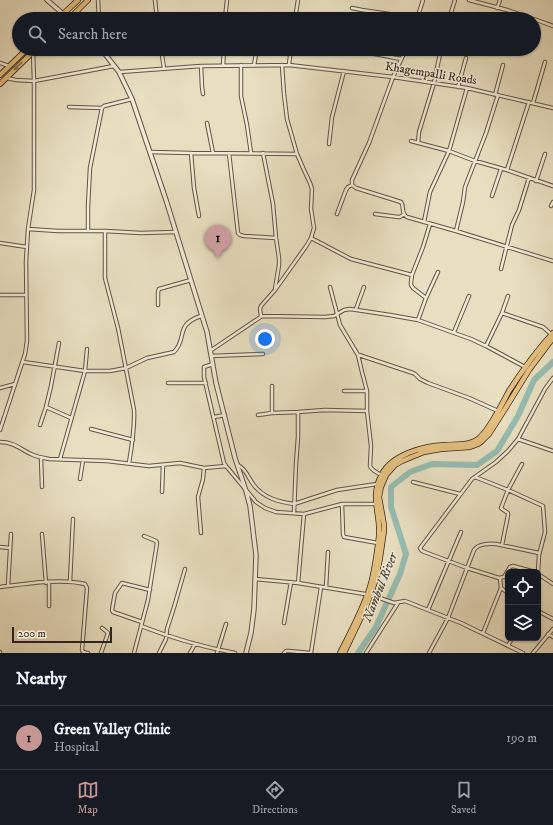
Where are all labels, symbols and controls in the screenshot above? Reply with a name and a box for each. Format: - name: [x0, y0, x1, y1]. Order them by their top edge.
- search box: [12, 12, 541, 56]
- icon: search: [26, 23, 48, 45]
- text: Search here: [58, 25, 127, 44]
- street label: Khagempalli Roads: [384, 59, 478, 88]
- one-way arrow: [13, 61, 23, 71]
- pin: 1: [205, 225, 231, 258]
- your location: [255, 329, 275, 349]
- water label: Nambul River: [358, 549, 402, 625]
- map controls: [505, 569, 541, 641]
- button: locate: [505, 569, 541, 605]
- button: layers: [505, 605, 541, 641]
- scale bar: [12, 625, 112, 644]
- text: 200 m: [18, 627, 46, 641]
- text: Nearby: [16, 668, 66, 690]
- text: Green Valley Clinic: [54, 720, 171, 739]
- text: 1: [27, 730, 31, 746]
- text: 190 m: [506, 730, 537, 746]
- text: Hospital: [54, 739, 99, 755]
- tab: Map: [77, 779, 99, 817]
- tab: Directions: [252, 779, 298, 817]
- tab: Saved: [451, 779, 476, 817]

